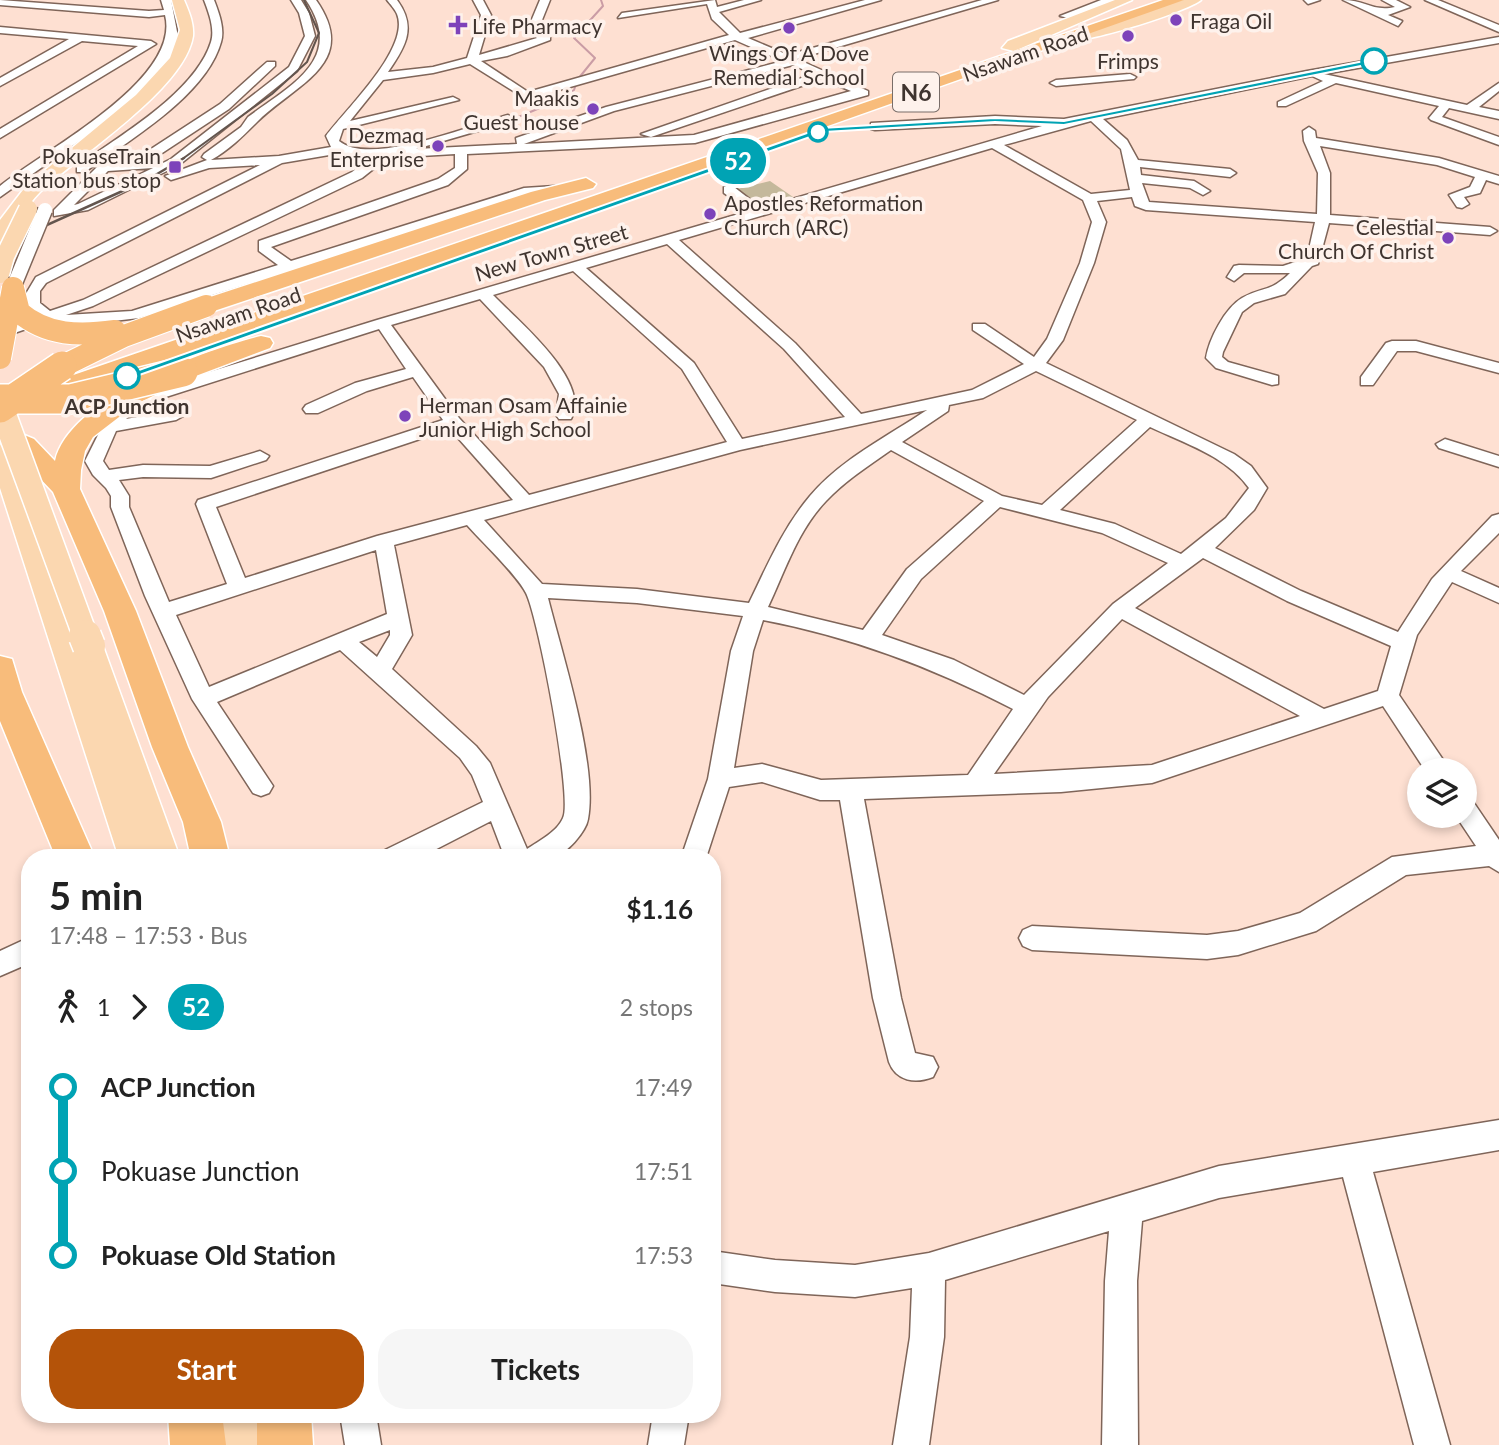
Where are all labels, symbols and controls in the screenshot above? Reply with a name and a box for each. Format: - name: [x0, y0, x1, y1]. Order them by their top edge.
- place label: Fraga Oil: [1190, 8, 1272, 33]
- marker: Fraga Oil: [1168, 12, 1184, 28]
- place label: Life Pharmacy: [472, 13, 602, 38]
- marker: Life Pharmacy: [450, 17, 466, 33]
- marker: Wings Of A Dove Remedial School: [781, 20, 797, 36]
- street label: Nsawam Road: [959, 20, 1091, 86]
- marker: Frimps: [1120, 28, 1136, 44]
- place label: Wings Of A Dove Remedial School: [709, 40, 869, 89]
- place label: Frimps: [1097, 48, 1159, 73]
- unlabelled marker: [1361, 48, 1387, 74]
- road number: N6: [893, 72, 939, 111]
- place label: Maakis Guest house: [464, 85, 579, 134]
- marker: Maakis Guest house: [585, 101, 601, 117]
- place label: Dezmaq Enterprise: [330, 122, 424, 171]
- unlabelled marker: [808, 122, 828, 142]
- marker: Dezmaq Enterprise: [430, 138, 446, 154]
- line badge: 52: [706, 138, 770, 184]
- place label: PokuaseTrain Station bus stop: [12, 143, 161, 192]
- text: 52: [724, 146, 752, 175]
- marker: PokuaseTrain Station bus stop: [167, 159, 183, 175]
- place label: Apostles Reformation Church (ARC): [724, 190, 923, 239]
- marker: Apostles Reformation Church (ARC): [702, 206, 718, 222]
- place label: Celestial Church Of Christ: [1278, 214, 1434, 263]
- street label: New Town Street: [472, 218, 631, 286]
- marker: Celestial Church Of Christ: [1440, 230, 1456, 246]
- street label: Nsawam Road: [172, 281, 304, 347]
- marker: ACP Junction: [114, 363, 140, 389]
- place label: Herman Osam Affainie Junior High School: [419, 392, 627, 441]
- place label: ACP Junction: [64, 393, 189, 418]
- marker: Herman Osam Affainie Junior High School: [397, 408, 413, 424]
- map controls: [1407, 758, 1477, 828]
- button: layers: [1407, 758, 1477, 828]
- text: 5 min: [49, 872, 143, 918]
- text: $1.16: [627, 893, 693, 925]
- text: 17:48 – 17:53 · Bus: [49, 921, 248, 949]
- icon: walk: [49, 988, 87, 1026]
- icon: forward: [120, 988, 158, 1026]
- text: 52: [182, 992, 210, 1021]
- text: 1: [97, 993, 110, 1021]
- text: 2 stops: [620, 993, 693, 1021]
- text: ACP Junction: [101, 1071, 256, 1103]
- text: 17:49: [634, 1073, 693, 1101]
- text: Pokuase Junction: [101, 1155, 299, 1187]
- text: 17:51: [634, 1157, 693, 1185]
- text: Pokuase Old Station: [101, 1239, 336, 1271]
- text: 17:53: [634, 1241, 693, 1269]
- button: Start: [49, 1329, 364, 1409]
- button: Tickets: [378, 1329, 693, 1409]

